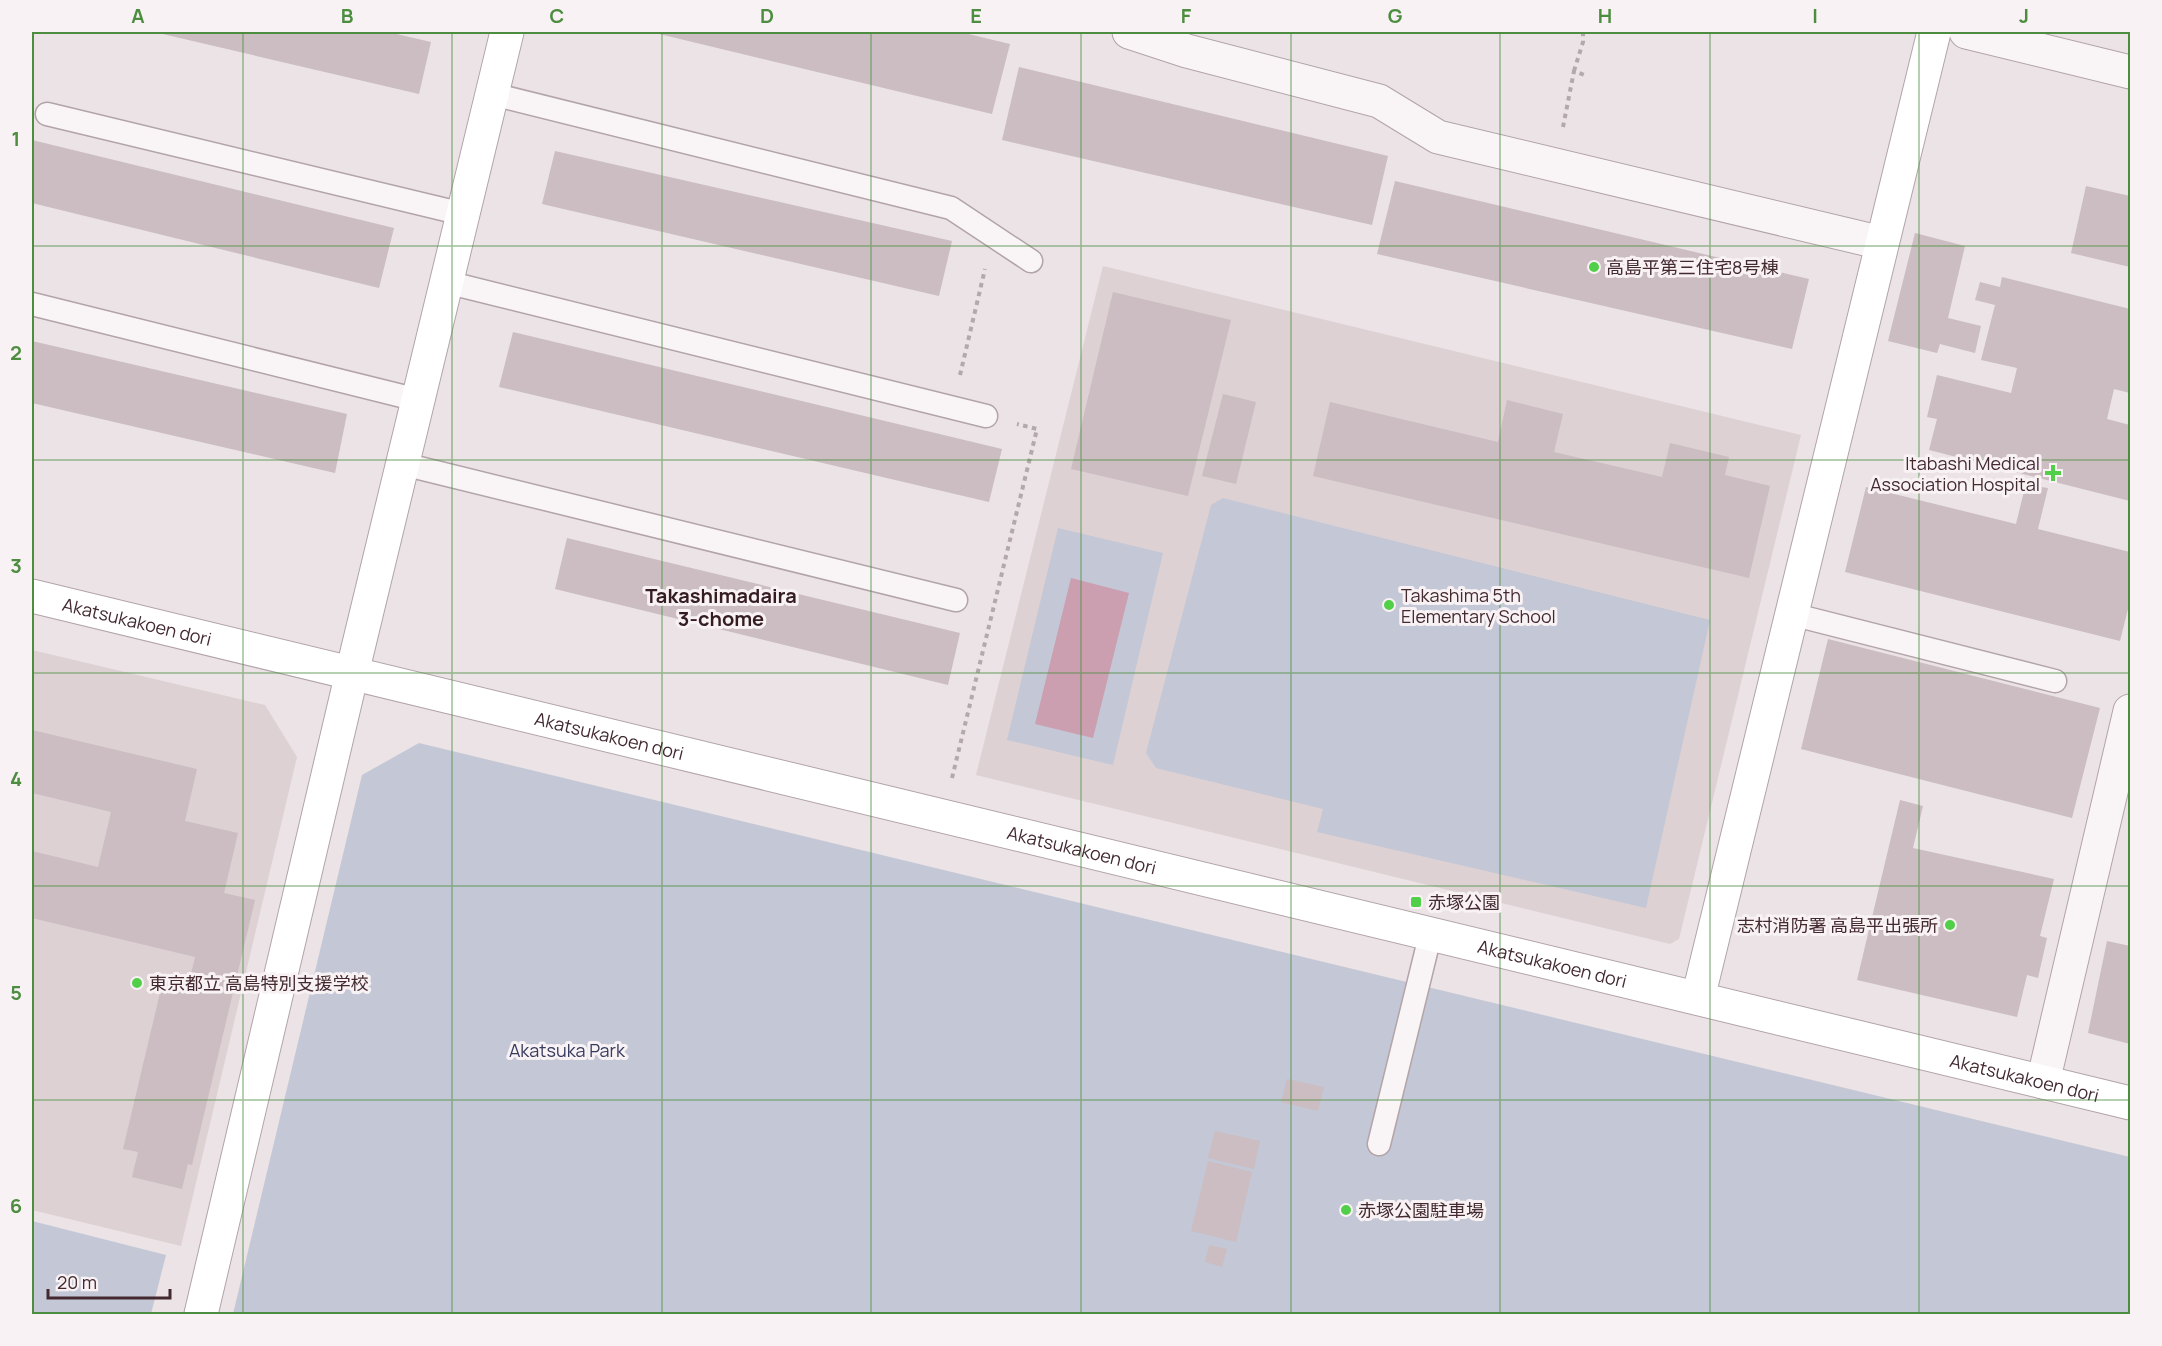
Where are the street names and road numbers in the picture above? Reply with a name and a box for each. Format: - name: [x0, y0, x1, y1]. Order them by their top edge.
- street label: Akatsukakoen dori: [60, 592, 214, 651]
- street label: Akatsukakoen dori: [532, 706, 686, 765]
- street label: Akatsukakoen dori: [1005, 820, 1159, 879]
- street label: Akatsukakoen dori: [1475, 934, 1629, 993]
- street label: Akatsukakoen dori: [1948, 1048, 2102, 1107]

